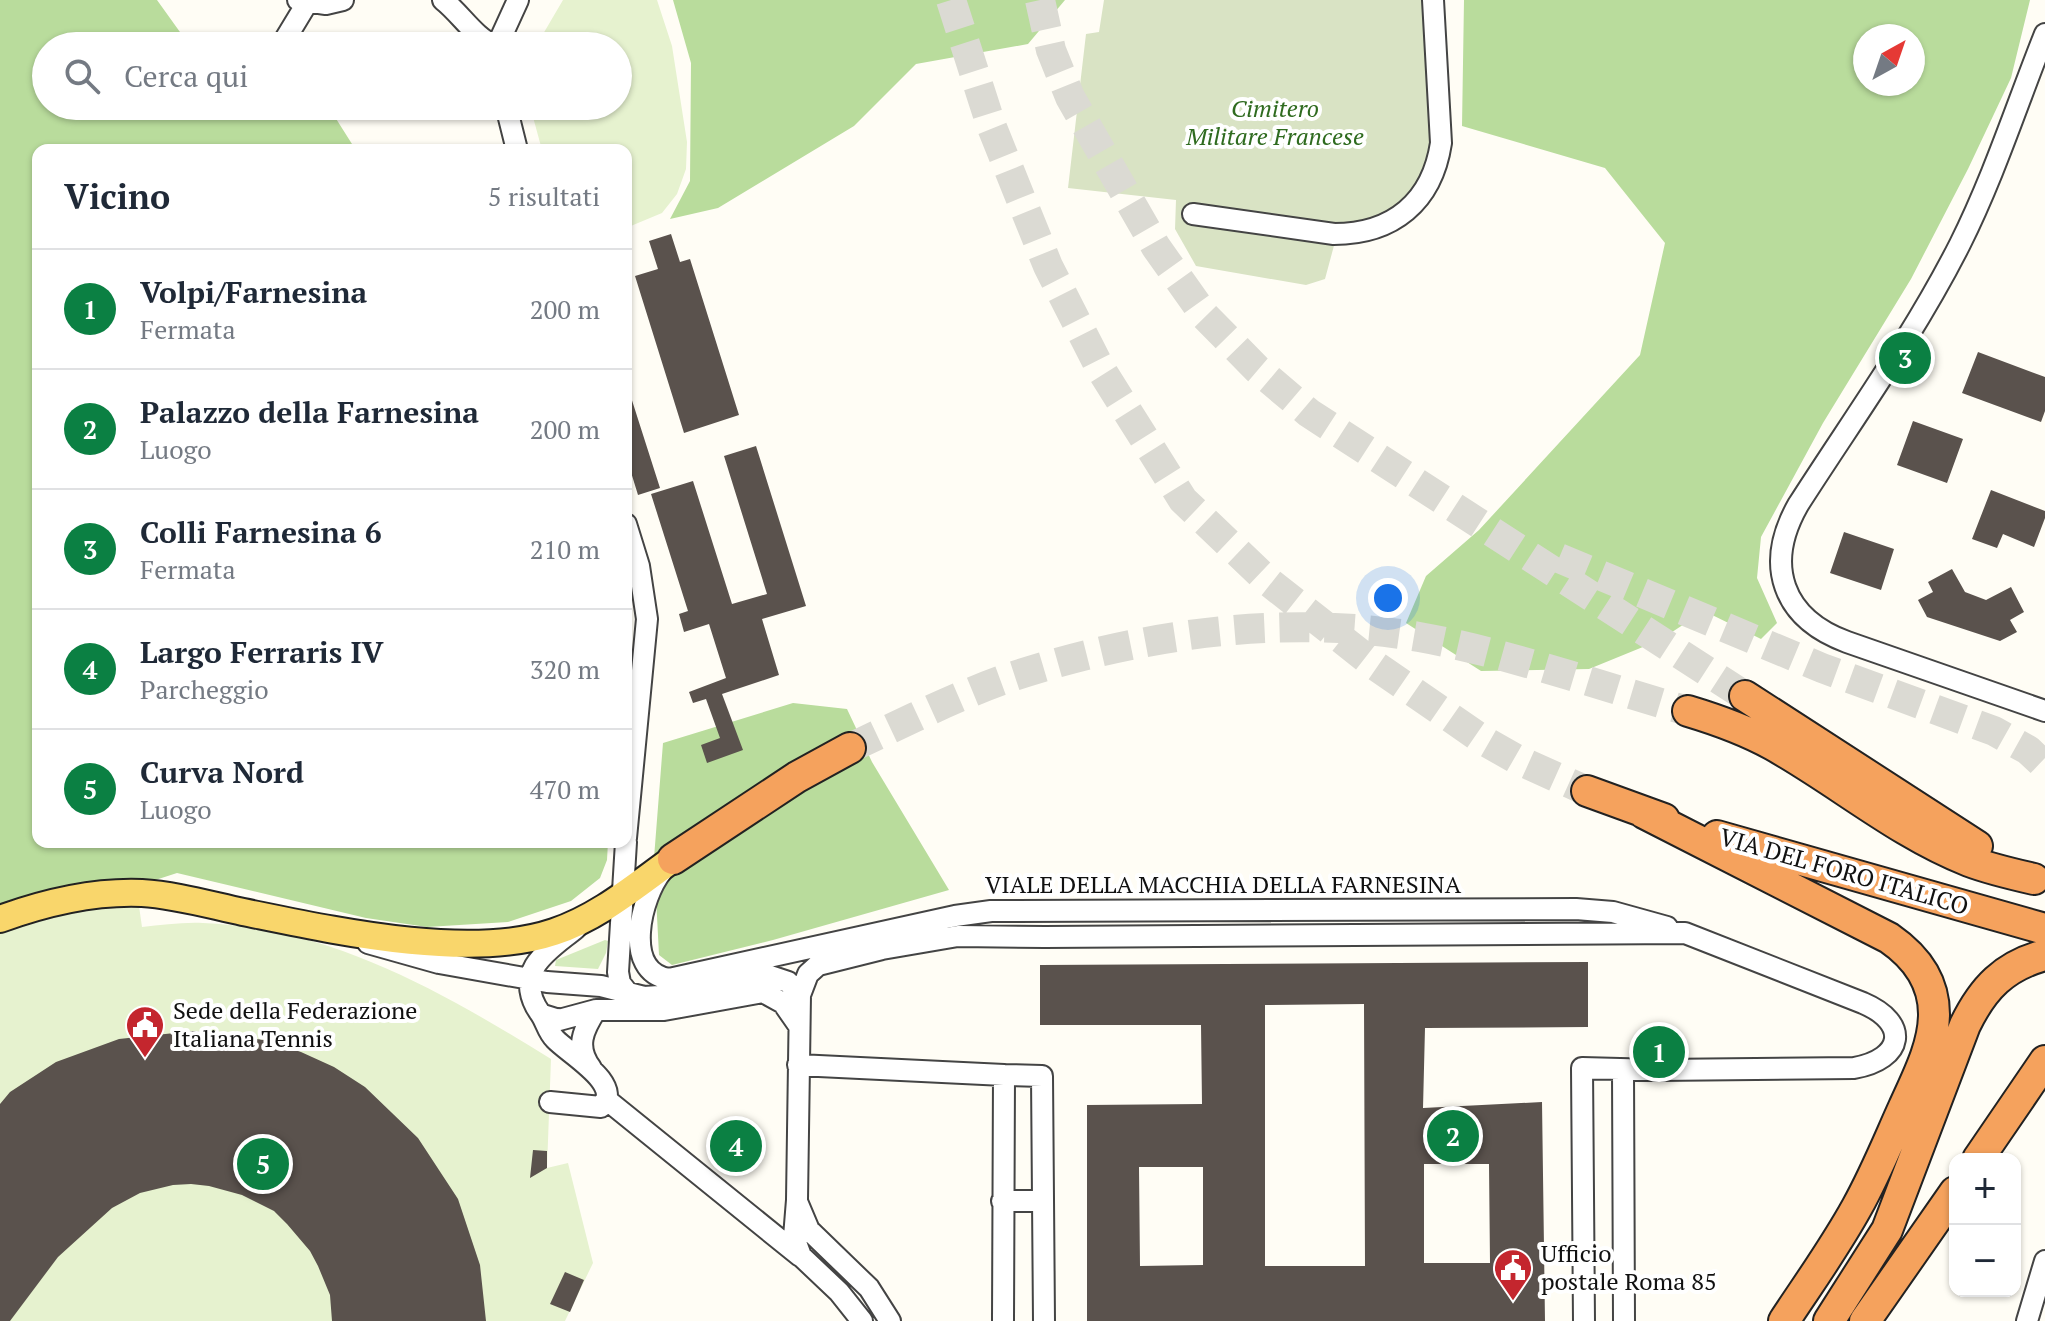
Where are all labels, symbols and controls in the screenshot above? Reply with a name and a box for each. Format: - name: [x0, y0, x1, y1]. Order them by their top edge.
- north arrow: [1853, 24, 1925, 96]
- search box: [32, 32, 632, 120]
- icon: search: [60, 54, 104, 98]
- text: Cerca qui: [124, 56, 248, 96]
- park label: Cimitero Militare Francese: [1185, 92, 1364, 152]
- text: Vicino: [64, 174, 170, 219]
- text: 5 risultati: [488, 179, 600, 213]
- text: Volpi/Farnesina: [140, 272, 367, 312]
- text: 1: [83, 292, 97, 326]
- text: 200 m: [530, 292, 600, 326]
- text: Fermata: [140, 312, 236, 346]
- pin: 3: [1879, 328, 1931, 388]
- text: Palazzo della Farnesina: [140, 392, 479, 432]
- text: 2: [83, 412, 97, 446]
- text: 200 m: [530, 412, 600, 446]
- text: Luogo: [140, 432, 212, 466]
- text: Colli Farnesina 6: [140, 512, 382, 552]
- text: 3: [83, 532, 97, 566]
- text: 210 m: [530, 532, 600, 566]
- text: Fermata: [140, 552, 236, 586]
- your location: [1368, 578, 1408, 618]
- text: Largo Ferraris IV: [140, 632, 384, 672]
- text: 4: [83, 652, 97, 686]
- text: 320 m: [530, 652, 600, 686]
- text: Parcheggio: [140, 672, 269, 706]
- text: Curva Nord: [140, 752, 304, 792]
- text: 5: [83, 772, 97, 806]
- text: 470 m: [530, 772, 600, 806]
- text: Luogo: [140, 792, 212, 826]
- street label: VIA DEL FORO ITALICO: [1716, 820, 1972, 922]
- street label: VIALE DELLA MACCHIA DELLA FARNESINA: [985, 868, 1462, 900]
- place label: Sede della Federazione Italiana Tennis: [173, 994, 417, 1054]
- public building icon: Sede della Federazione Italiana Tennis: [124, 1004, 166, 1059]
- pin: 1: [1633, 1022, 1685, 1082]
- pin: 2: [1427, 1106, 1479, 1166]
- pin: 4: [710, 1116, 762, 1176]
- pin: 5: [237, 1134, 289, 1194]
- map controls: [1949, 1153, 2021, 1297]
- button: +: [1949, 1153, 2021, 1225]
- button: −: [1949, 1225, 2021, 1297]
- place label: Ufficio postale Roma 85: [1541, 1237, 1717, 1297]
- public building icon: Ufficio postale Roma 85: [1492, 1247, 1534, 1302]

